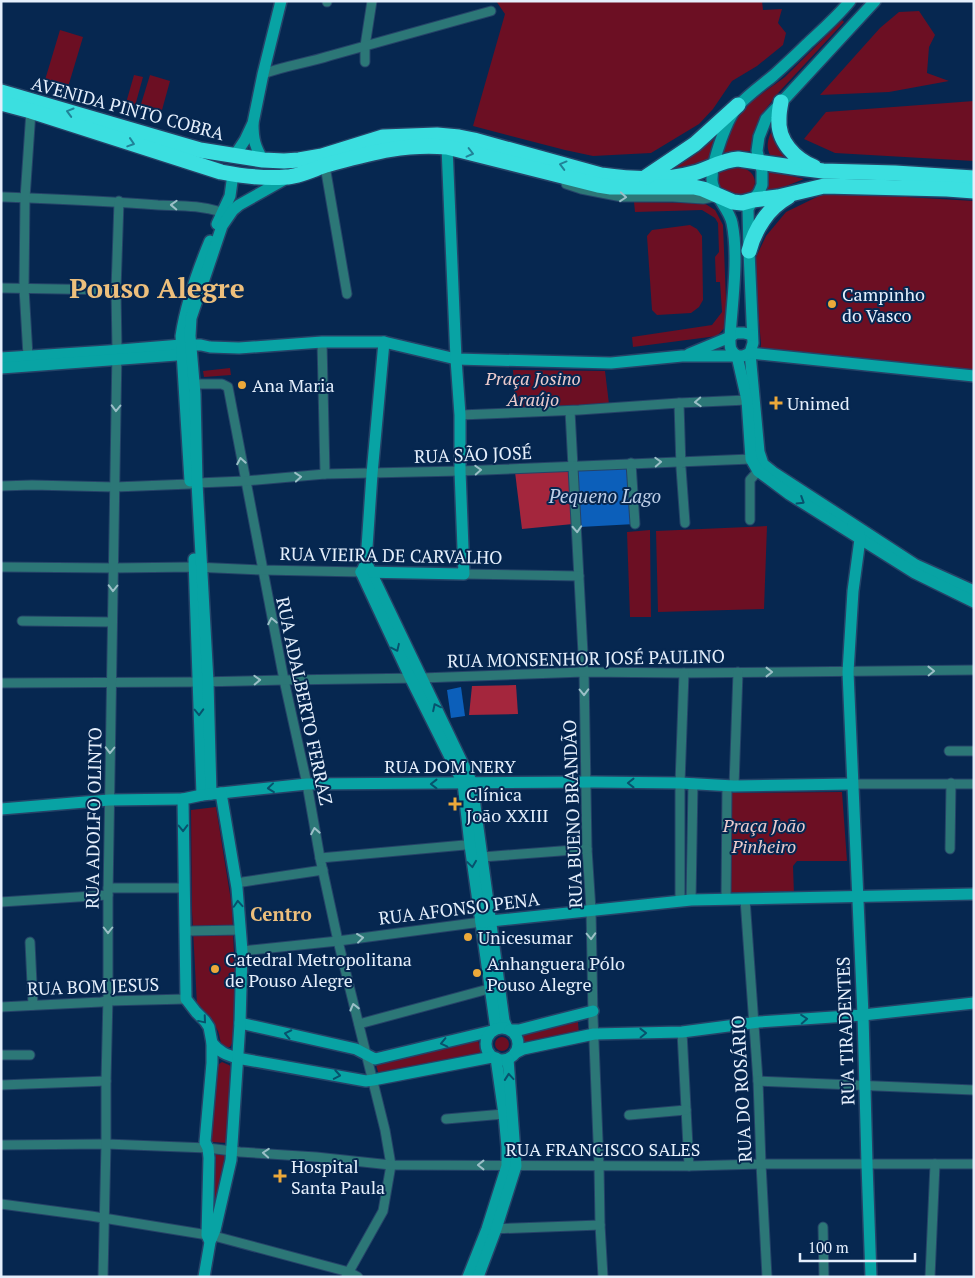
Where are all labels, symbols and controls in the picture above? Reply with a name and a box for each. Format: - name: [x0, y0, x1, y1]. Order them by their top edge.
- street label: AVENIDA PINTO COBRA: [29, 71, 228, 145]
- one-way arrow: [67, 107, 75, 117]
- one-way arrow: [127, 138, 135, 148]
- one-way arrow: [466, 147, 474, 158]
- one-way arrow: [560, 160, 568, 170]
- one-way arrow: [619, 191, 627, 202]
- one-way arrow: [170, 200, 178, 211]
- district label: Pouso Alegre: [69, 269, 245, 306]
- place label: Campinho do Vasco: [842, 282, 925, 327]
- marker: Campinho do Vasco: [826, 298, 838, 310]
- park label: Praça Josino Araújo: [484, 366, 581, 411]
- place label: Ana Maria: [252, 373, 335, 397]
- marker: Ana Maria: [236, 379, 248, 391]
- place label: Unimed: [787, 391, 850, 415]
- marker: Unimed: [769, 396, 783, 410]
- one-way arrow: [694, 397, 702, 408]
- one-way arrow: [111, 404, 121, 412]
- street label: RUA SÃO JOSÉ: [414, 440, 532, 468]
- one-way arrow: [237, 457, 247, 465]
- one-way arrow: [654, 457, 662, 468]
- one-way arrow: [474, 465, 482, 476]
- one-way arrow: [294, 471, 302, 482]
- water label: Pequeno Lago: [548, 483, 661, 508]
- one-way arrow: [796, 495, 805, 505]
- one-way arrow: [571, 526, 582, 534]
- street label: RUA VIEIRA DE CARVALHO: [279, 541, 503, 569]
- one-way arrow: [107, 584, 118, 592]
- street label: RUA ADALBERTO FERRAZ: [271, 595, 339, 807]
- one-way arrow: [267, 616, 278, 625]
- one-way arrow: [390, 643, 401, 652]
- street label: RUA MONSENHOR JOSÉ PAULINO: [447, 644, 725, 672]
- one-way arrow: [928, 666, 936, 676]
- one-way arrow: [766, 667, 773, 677]
- one-way arrow: [253, 675, 261, 686]
- one-way arrow: [579, 688, 590, 696]
- one-way arrow: [431, 703, 442, 712]
- one-way arrow: [194, 708, 204, 716]
- street label: RUA BUENO BRANDÃO: [557, 719, 587, 909]
- street label: RUA ADOLFO OLINTO: [79, 727, 107, 909]
- one-way arrow: [105, 747, 115, 755]
- street label: RUA DOM NERY: [384, 754, 516, 778]
- one-way arrow: [627, 778, 634, 788]
- one-way arrow: [429, 779, 437, 789]
- one-way arrow: [267, 782, 275, 793]
- place label: Clínica João XXIII: [466, 782, 549, 827]
- marker: Clínica João XXIII: [448, 797, 462, 811]
- park label: Praça João Pinheiro: [722, 813, 805, 858]
- one-way arrow: [178, 824, 188, 832]
- one-way arrow: [310, 827, 321, 836]
- one-way arrow: [467, 860, 477, 869]
- street label: RUA AFONSO PENA: [377, 886, 542, 930]
- one-way arrow: [233, 900, 244, 908]
- district label: Centro: [250, 901, 312, 926]
- place label: Unicesumar: [478, 925, 573, 949]
- one-way arrow: [103, 927, 113, 935]
- marker: Unicesumar: [462, 931, 474, 943]
- one-way arrow: [586, 932, 597, 940]
- one-way arrow: [356, 933, 364, 944]
- place label: Catedral Metropolitana de Pouso Alegre: [225, 947, 412, 992]
- place label: Anhanguera Pólo Pouso Alegre: [487, 951, 625, 996]
- street label: RUA TIRADENTES: [830, 956, 860, 1106]
- marker: Catedral Metropolitana de Pouso Alegre: [209, 963, 221, 975]
- marker: Anhanguera Pólo Pouso Alegre: [471, 967, 483, 979]
- street label: RUA BOM JESUS: [26, 972, 160, 1000]
- one-way arrow: [349, 1002, 360, 1011]
- one-way arrow: [801, 1013, 809, 1024]
- one-way arrow: [197, 1014, 205, 1023]
- street label: RUA DO ROSÁRIO: [725, 1015, 757, 1163]
- one-way arrow: [639, 1028, 647, 1038]
- one-way arrow: [283, 1029, 292, 1040]
- one-way arrow: [440, 1037, 449, 1048]
- one-way arrow: [333, 1070, 341, 1080]
- one-way arrow: [504, 1073, 515, 1081]
- street label: RUA FRANCISCO SALES: [506, 1137, 701, 1161]
- one-way arrow: [262, 1148, 270, 1159]
- place label: Hospital Santa Paula: [291, 1154, 385, 1199]
- one-way arrow: [476, 1160, 484, 1170]
- marker: Hospital Santa Paula: [273, 1169, 287, 1183]
- scale bar: [800, 1230, 915, 1262]
- text: 100 m: [808, 1237, 849, 1257]

